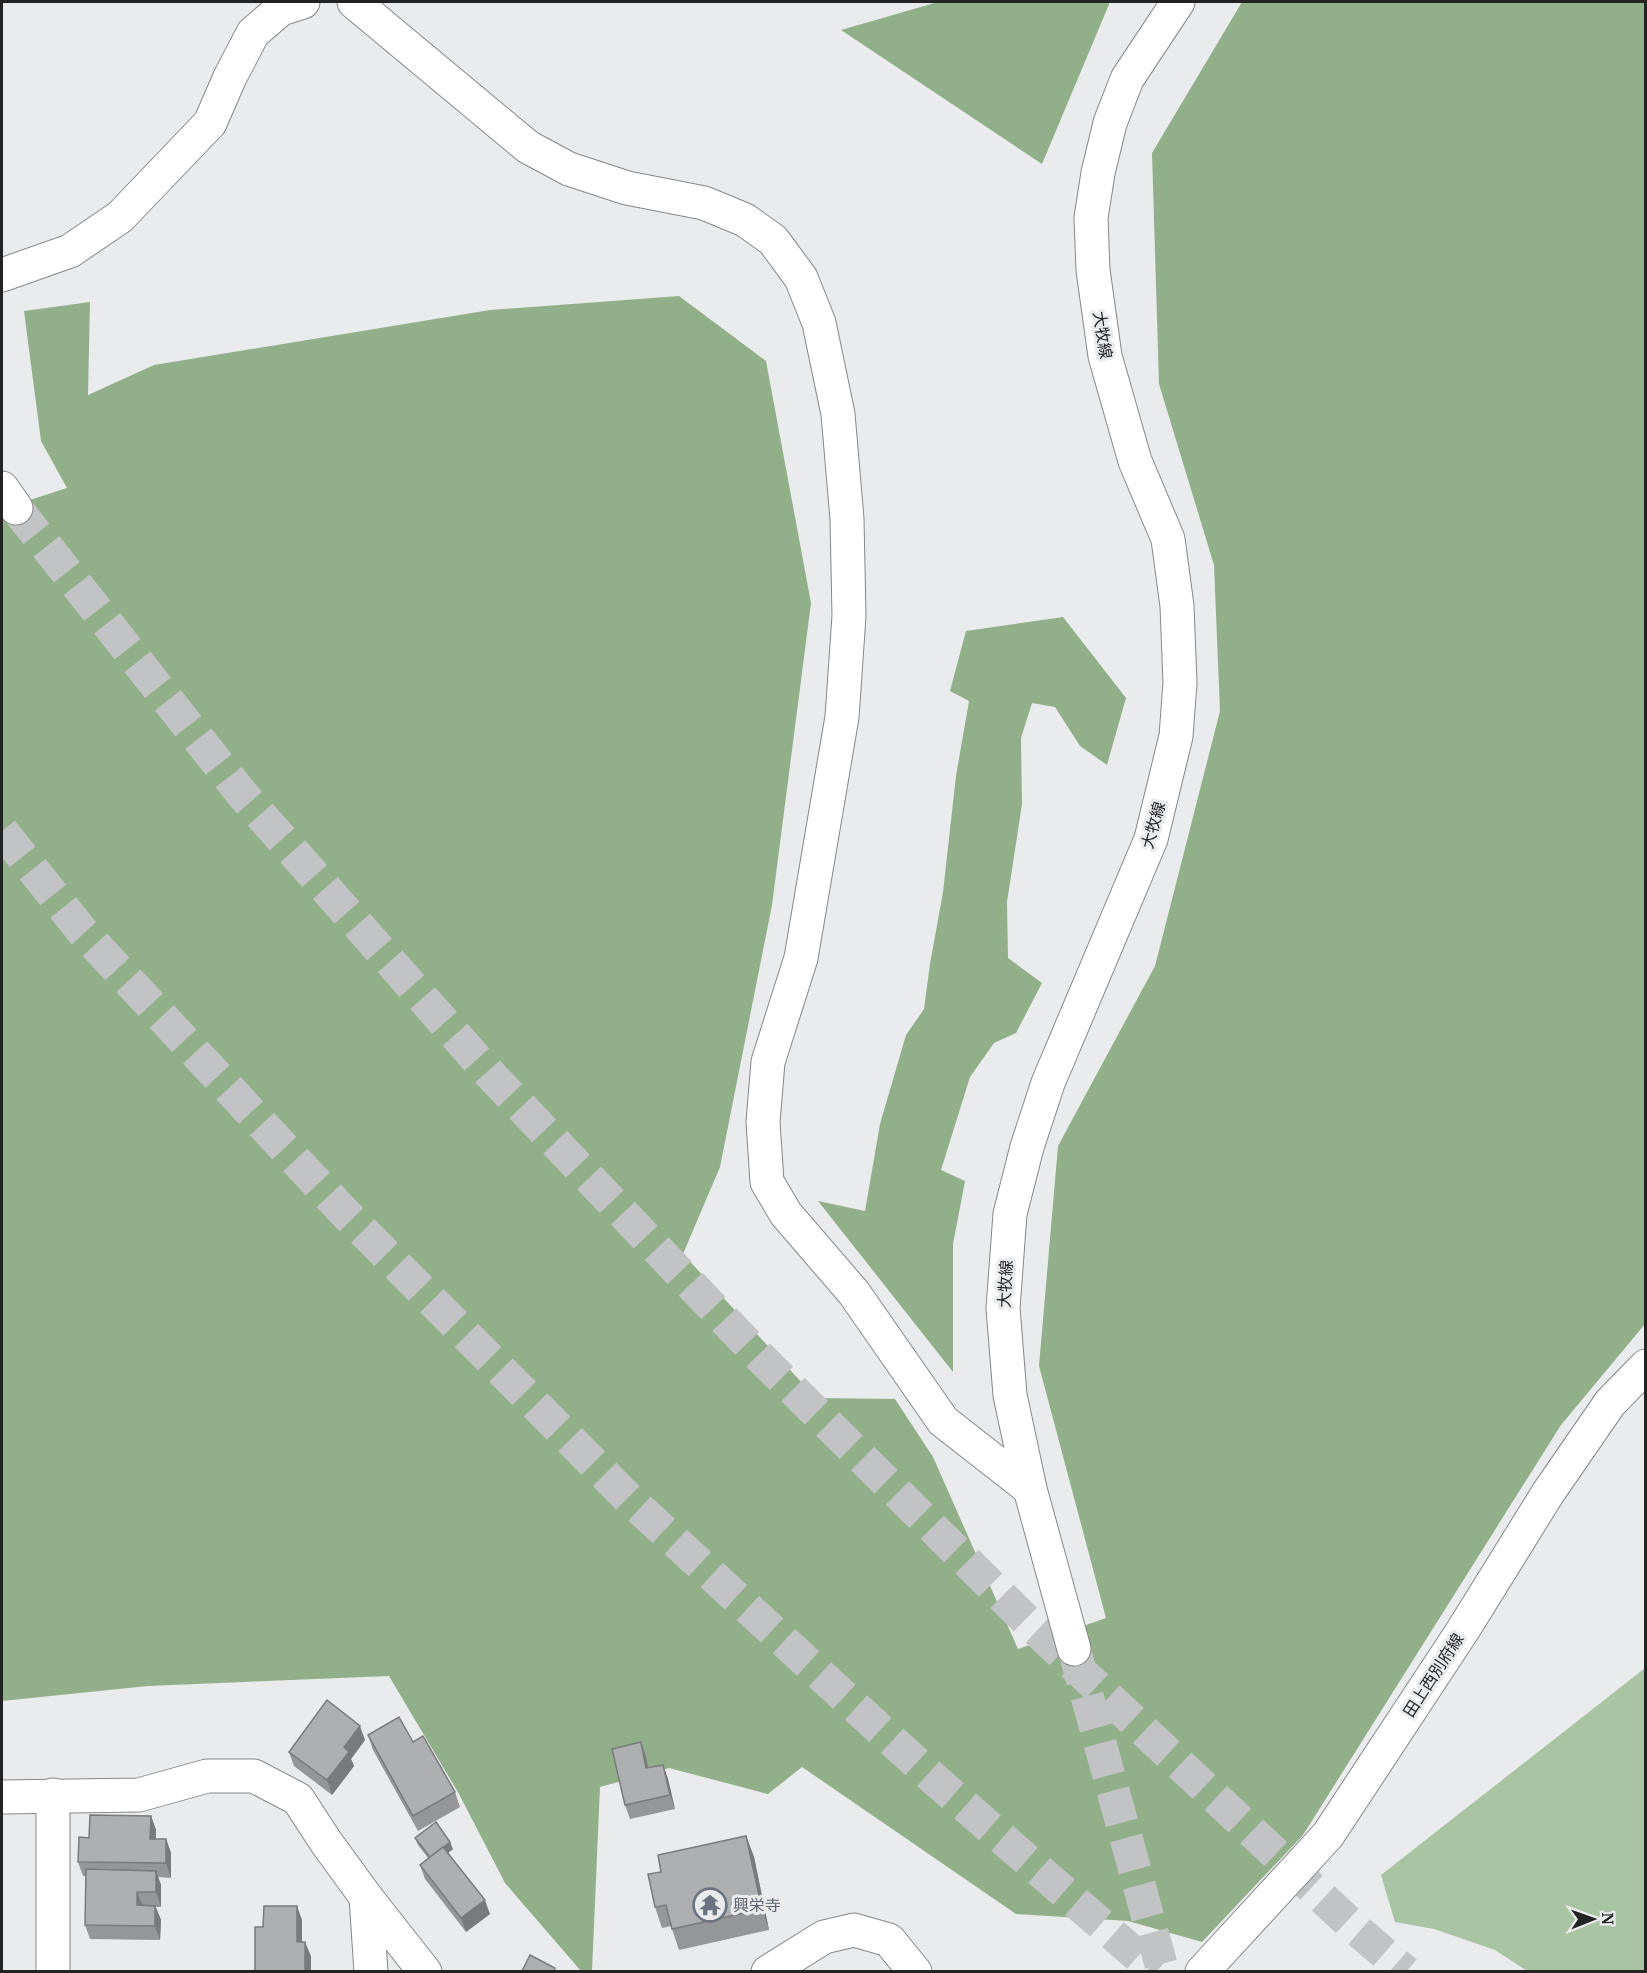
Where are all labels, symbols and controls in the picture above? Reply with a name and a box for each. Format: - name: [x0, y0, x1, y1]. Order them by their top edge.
- street label: 大牧線: [1088, 310, 1118, 360]
- street label: 大牧線: [1136, 799, 1170, 851]
- street label: 大牧線: [993, 1259, 1017, 1309]
- street label: 田上西別府線: [1398, 1629, 1468, 1721]
- temple icon: 興栄寺: [692, 1887, 728, 1923]
- north arrow: [1563, 1889, 1623, 1949]
- place label: 興栄寺: [733, 1894, 781, 1916]
- text: N: [1597, 1912, 1619, 1925]

